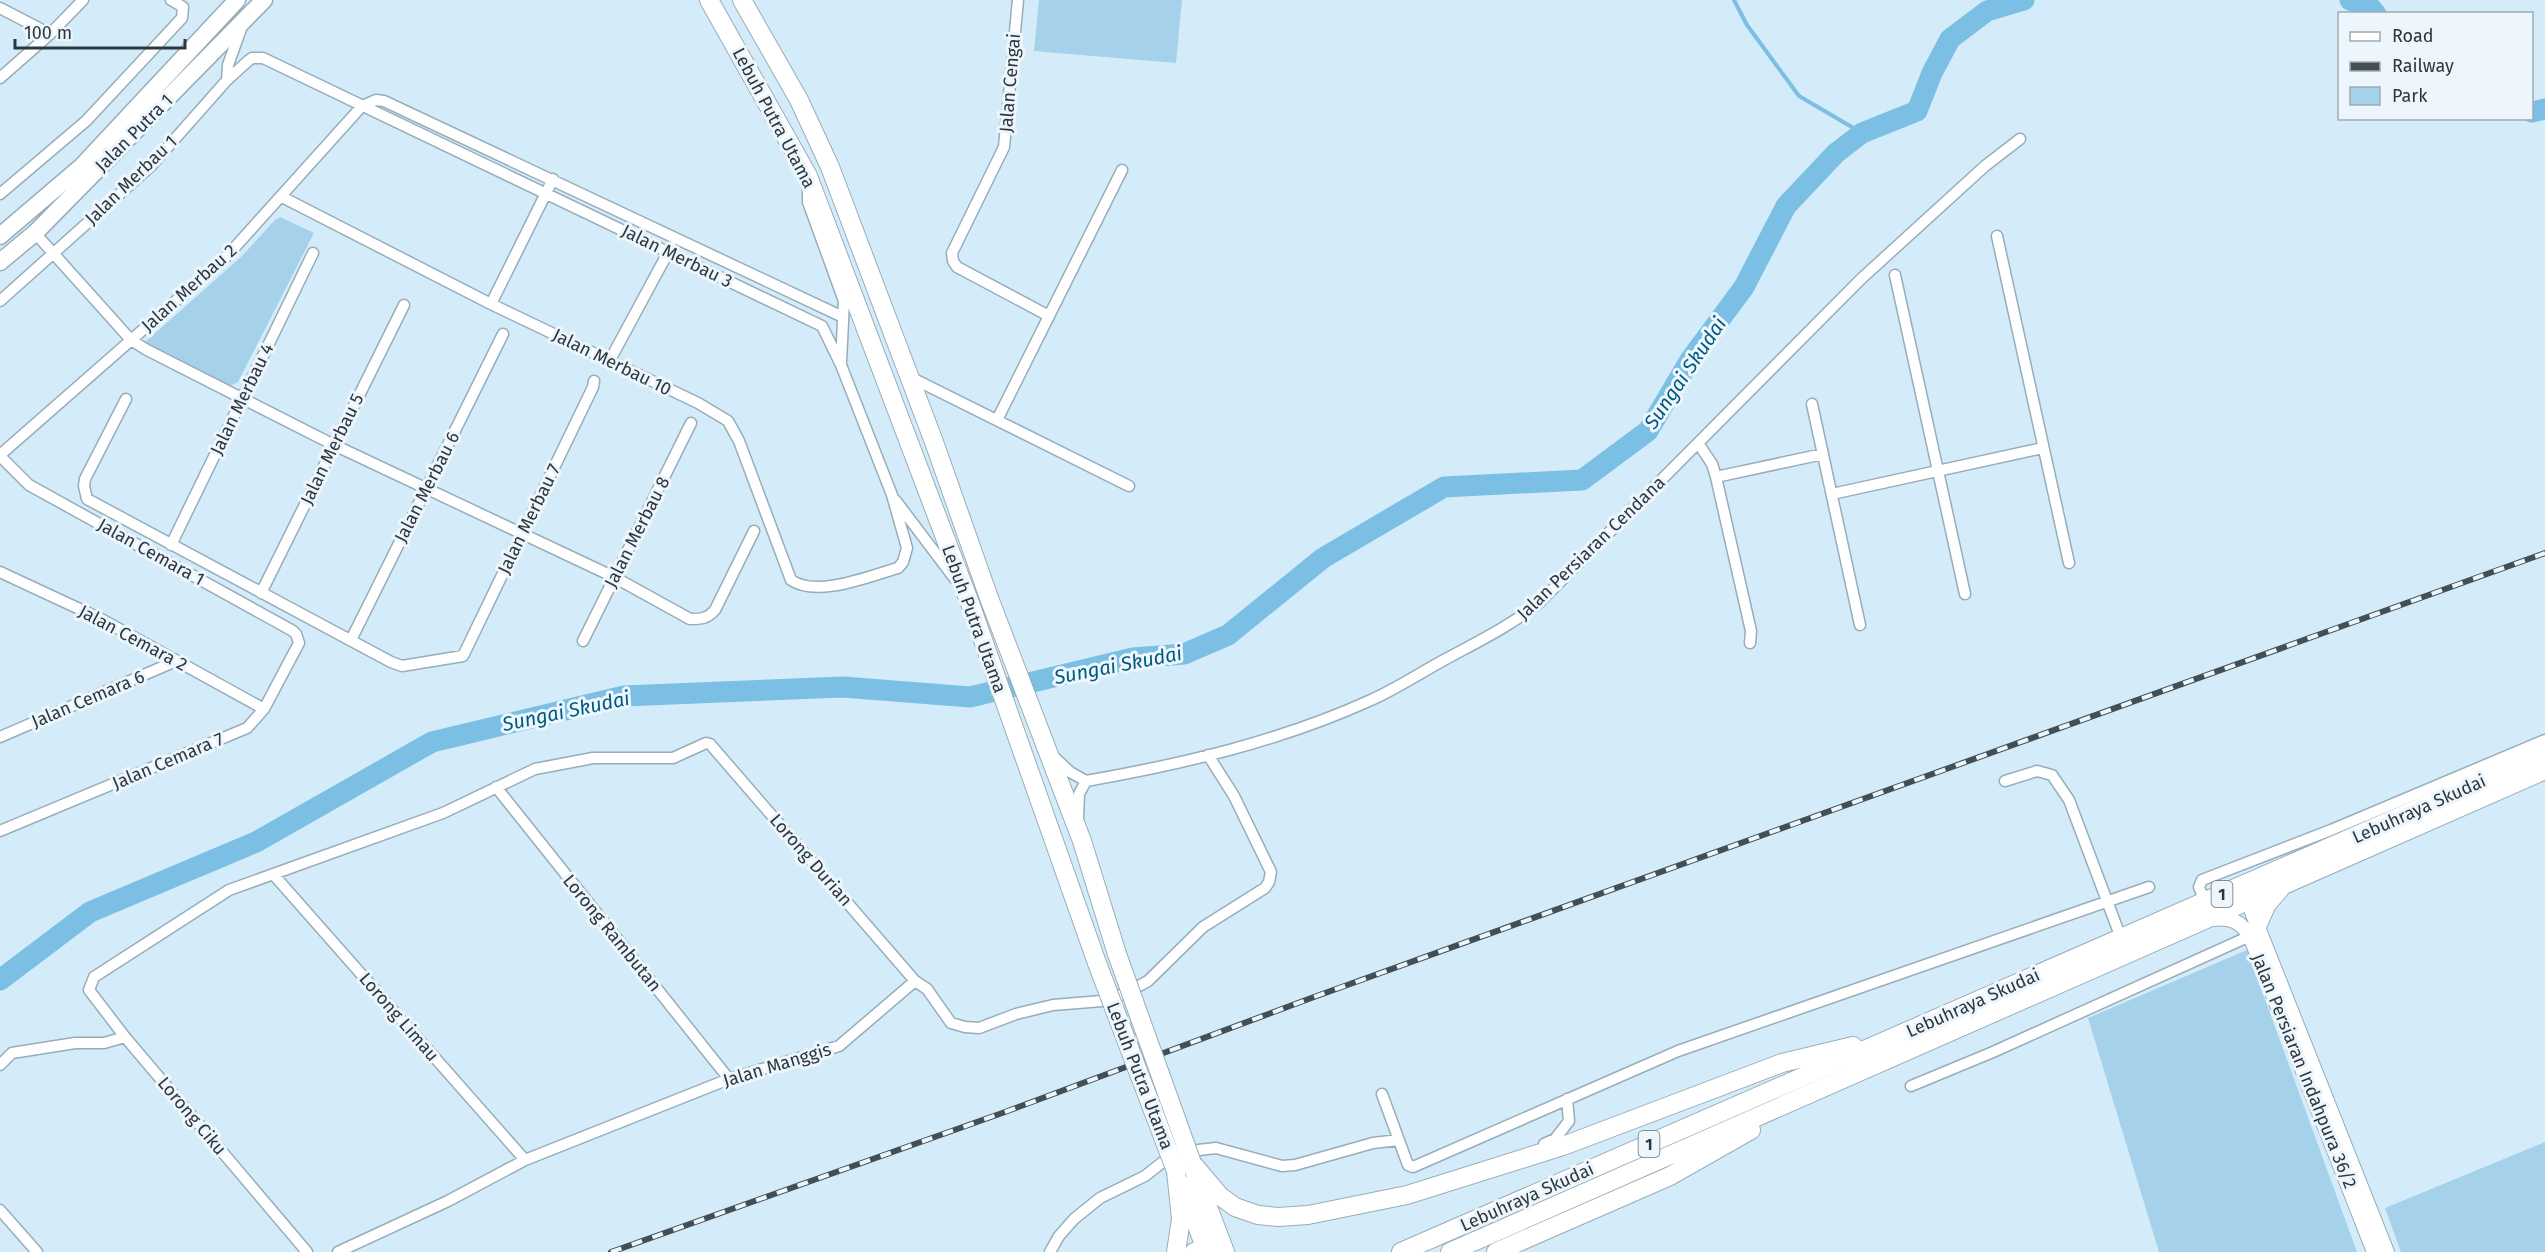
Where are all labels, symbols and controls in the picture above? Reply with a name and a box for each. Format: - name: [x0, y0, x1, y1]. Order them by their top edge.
- scale bar: [15, 12, 184, 50]
- legend: [2338, 12, 2533, 120]
- text: 100 m: [24, 22, 72, 44]
- text: Road: [2392, 25, 2434, 47]
- street label: Jalan Cengai: [995, 33, 1025, 133]
- street label: Lebuh Putra Utama: [728, 44, 820, 192]
- text: Railway: [2392, 55, 2454, 77]
- text: Park: [2392, 85, 2428, 107]
- street label: Jalan Putra 1: [91, 90, 177, 176]
- street label: Jalan Merbau 1: [80, 131, 182, 229]
- street label: Jalan Merbau 3: [618, 220, 736, 292]
- street label: Jalan Merbau 2: [137, 239, 241, 337]
- water label: Sungai Skudai: [1638, 312, 1731, 434]
- street label: Jalan Merbau 10: [549, 324, 675, 400]
- street label: Jalan Merbau 4: [206, 339, 279, 458]
- street label: Jalan Merbau 5: [296, 390, 368, 508]
- street label: Jalan Merbau 6: [390, 428, 464, 546]
- street label: Jalan Merbau 7: [493, 460, 565, 578]
- street label: Jalan Persiaran Cendana: [1512, 471, 1670, 625]
- street label: Jalan Merbau 8: [600, 473, 674, 591]
- street label: Jalan Cemara 1: [94, 514, 208, 590]
- street label: Lebuh Putra Utama: [937, 542, 1011, 696]
- street label: Jalan Cemara 2: [75, 600, 191, 676]
- water label: Sungai Skudai: [1051, 641, 1184, 689]
- street label: Jalan Cemara 6: [28, 665, 148, 733]
- water label: Sungai Skudai: [499, 686, 632, 736]
- street label: Jalan Cemara 7: [109, 728, 227, 794]
- street label: Lebuhraya Skudai: [2349, 770, 2489, 848]
- street label: Lorong Durian: [765, 809, 857, 911]
- street label: Lorong Rambutan: [558, 870, 666, 996]
- road number: 1: [2212, 881, 2232, 907]
- street label: Jalan Persiaran Indahpura 36/2: [2247, 950, 2361, 1192]
- street label: Lebuhraya Skudai: [1903, 964, 2043, 1042]
- street label: Lorong Limau: [354, 968, 444, 1066]
- street label: Lebuh Putra Utama: [1102, 999, 1178, 1153]
- street label: Jalan Manggis: [720, 1038, 834, 1092]
- street label: Lorong Ciku: [153, 1072, 231, 1160]
- road number: 1: [1638, 1131, 1660, 1157]
- street label: Lebuhraya Skudai: [1457, 1158, 1597, 1236]

